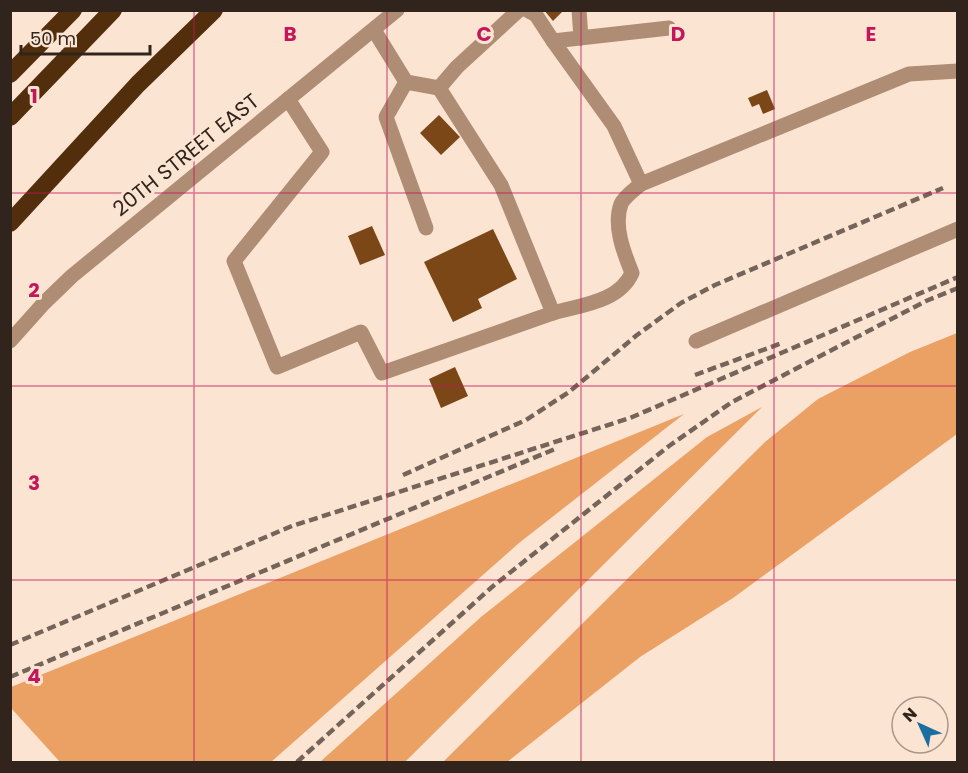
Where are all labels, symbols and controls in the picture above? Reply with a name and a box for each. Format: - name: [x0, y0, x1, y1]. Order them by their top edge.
- scale bar: [21, 18, 150, 56]
- text: B: [283, 20, 297, 48]
- text: C: [476, 20, 492, 48]
- text: D: [671, 20, 685, 48]
- text: E: [866, 20, 876, 48]
- text: 50 m: [30, 26, 76, 51]
- text: 1: [30, 82, 38, 110]
- street label: 20TH STREET EAST: [106, 87, 265, 223]
- text: 2: [28, 276, 40, 304]
- text: 3: [28, 469, 40, 497]
- text: 4: [27, 662, 41, 690]
- north arrow: [890, 695, 950, 755]
- text: N: [897, 702, 922, 727]

